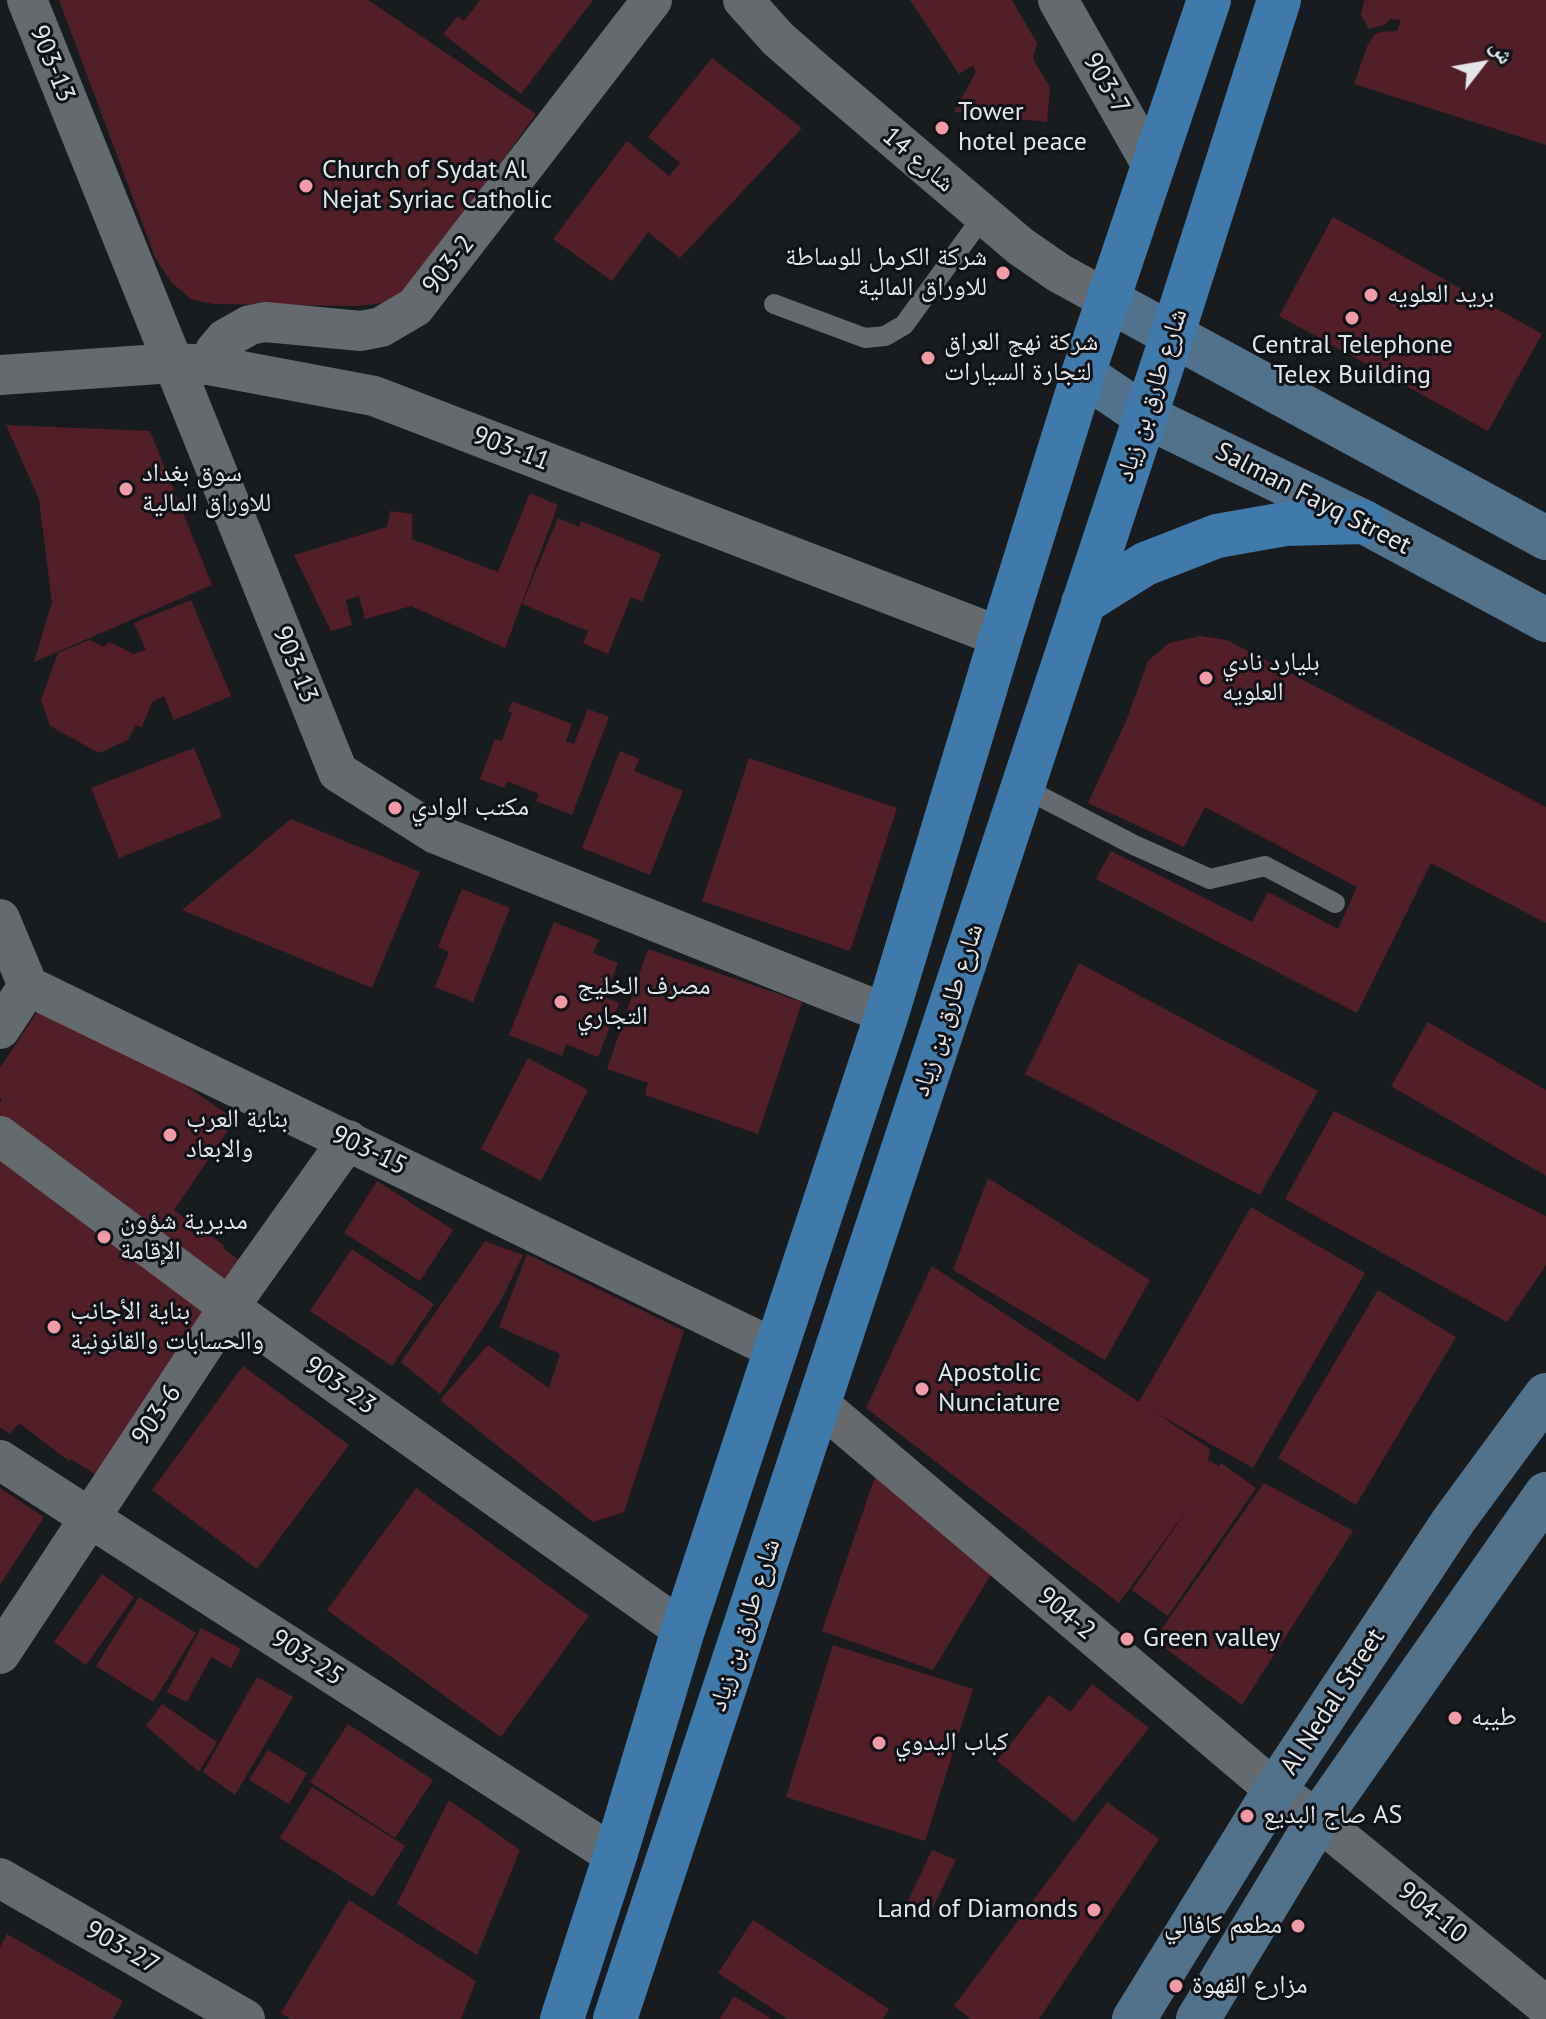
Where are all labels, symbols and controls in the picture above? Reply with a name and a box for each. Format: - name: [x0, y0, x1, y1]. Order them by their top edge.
- street label: 903-13: [23, 21, 81, 107]
- north arrow: [1442, 24, 1522, 104]
- text: ش: [1485, 34, 1521, 69]
- street label: 903-7: [1076, 48, 1136, 120]
- place label: Tower hotel peace: [958, 97, 1087, 158]
- marker: Tower hotel peace: [933, 119, 951, 137]
- street label: شارع 14: [876, 121, 960, 199]
- place label: Church of Sydat Al Nejat Syriac Catholic: [322, 155, 552, 216]
- marker: Church of Sydat Al Nejat Syriac Catholic: [297, 177, 315, 195]
- street label: 903-2: [416, 229, 482, 301]
- place label: شركة الكرمل للوساطة للاوراق المالية: [785, 242, 987, 304]
- marker: شركة الكرمل للوساطة للاوراق المالية: [994, 264, 1012, 282]
- place label: بريد العلويه: [1387, 279, 1495, 311]
- marker: بريد العلويه: [1362, 286, 1380, 304]
- street label: شارع طارق بن زياد: [1109, 305, 1195, 485]
- marker: Central Telephone Telex Building: [1343, 309, 1361, 327]
- place label: شركة نهج العراق لتجارة السيارات: [944, 327, 1098, 388]
- place label: Central Telephone Telex Building: [1251, 330, 1453, 392]
- marker: شركة نهج العراق لتجارة السيارات: [919, 349, 937, 367]
- street label: 903-11: [468, 420, 554, 478]
- street label: Salman Fayq Street: [1210, 436, 1416, 562]
- place label: سوق بغداد للاوراق المالية: [142, 458, 271, 520]
- marker: سوق بغداد للاوراق المالية: [117, 480, 135, 498]
- street label: 903-13: [266, 622, 324, 708]
- place label: بليارد نادي العلويه: [1222, 647, 1320, 708]
- marker: بليارد نادي العلويه: [1197, 669, 1215, 687]
- place label: مكتب الوادي: [411, 792, 529, 824]
- marker: مكتب الوادي: [386, 799, 404, 817]
- street label: شارع طارق بن زياد: [905, 920, 991, 1100]
- place label: مصرف الخليج التجاري: [577, 971, 711, 1032]
- marker: مصرف الخليج التجاري: [552, 993, 570, 1011]
- place label: بناية العرب والابعاد: [186, 1104, 288, 1166]
- street label: 903-15: [326, 1119, 412, 1183]
- marker: بناية العرب والابعاد: [161, 1126, 179, 1144]
- place label: مديرية شؤون الإقامة: [120, 1206, 248, 1268]
- marker: مديرية شؤون الإقامة: [95, 1228, 113, 1246]
- place label: بناية الأجانب والحسابات والقانونية: [70, 1296, 264, 1358]
- marker: بناية الأجانب والحسابات والقانونية: [45, 1318, 63, 1336]
- street label: 903-23: [298, 1350, 382, 1422]
- place label: Apostolic Nunciature: [938, 1358, 1060, 1420]
- street label: 903-6: [126, 1379, 188, 1451]
- marker: Apostolic Nunciature: [913, 1380, 931, 1398]
- street label: شارع طارق بن زياد: [702, 1535, 788, 1715]
- street label: 904-2: [1031, 1581, 1101, 1647]
- street label: 903-25: [265, 1623, 349, 1693]
- place label: Green valley: [1143, 1623, 1280, 1655]
- street label: Al Nedal Street: [1274, 1623, 1392, 1781]
- marker: Green valley: [1118, 1630, 1136, 1648]
- place label: طيبه: [1471, 1702, 1517, 1734]
- marker: طيبه: [1446, 1709, 1464, 1727]
- place label: كباب اليدوي: [895, 1727, 1009, 1759]
- marker: كباب اليدوي: [870, 1734, 888, 1752]
- place label: صاج البديع AS: [1263, 1800, 1402, 1832]
- marker: صاج البديع AS: [1238, 1807, 1256, 1825]
- street label: 904-10: [1391, 1876, 1473, 1950]
- place label: Land of Diamonds: [877, 1894, 1078, 1926]
- marker: Land of Diamonds: [1085, 1901, 1103, 1919]
- place label: مطعم كافالي: [1164, 1910, 1282, 1942]
- street label: 903-27: [79, 1914, 165, 1982]
- marker: مطعم كافالي: [1289, 1917, 1307, 1935]
- place label: مزارع القهوة: [1192, 1970, 1308, 2002]
- marker: مزارع القهوة: [1167, 1977, 1185, 1995]

